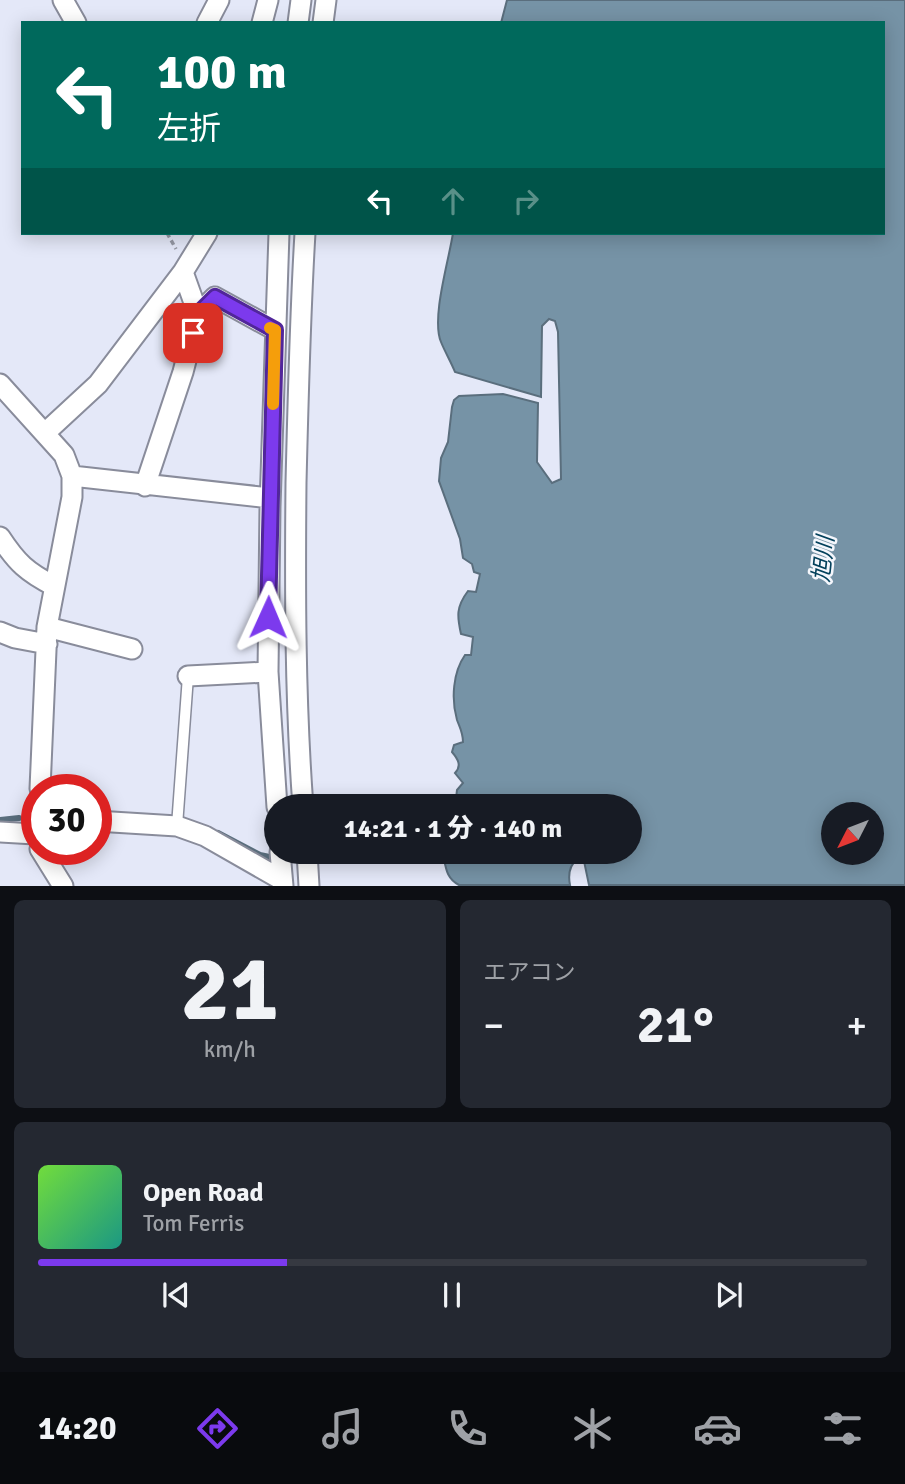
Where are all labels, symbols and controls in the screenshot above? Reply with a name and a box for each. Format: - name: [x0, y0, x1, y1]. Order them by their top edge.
- text: 100 m: [157, 42, 287, 102]
- icon: left: [42, 49, 133, 140]
- text: 左折: [157, 109, 221, 148]
- icon: left: [361, 182, 399, 220]
- icon: ahead: [434, 182, 472, 220]
- icon: right: [507, 182, 545, 220]
- pin: [163, 303, 223, 363]
- icon: arrive: [174, 314, 212, 352]
- water label: 旭川: [807, 532, 841, 583]
- position arrow: [231, 580, 305, 654]
- speed limit sign: 30: [21, 774, 112, 865]
- north arrow: [821, 802, 884, 864]
- map controls: [821, 802, 884, 865]
- text: 14:21 · 1 分 · 140 m: [344, 813, 562, 845]
- text: 21: [181, 933, 279, 1046]
- text: エアコン: [484, 958, 576, 987]
- text: 21°: [637, 993, 714, 1057]
- text: −: [484, 1002, 504, 1049]
- text: +: [846, 1002, 867, 1049]
- text: km/h: [204, 1035, 256, 1064]
- text: Open Road: [143, 1177, 264, 1209]
- text: Tom Ferris: [143, 1209, 244, 1238]
- icon: previous: [157, 1276, 195, 1314]
- icon: pause: [433, 1276, 471, 1314]
- icon: next: [710, 1276, 748, 1314]
- icon: directions: [193, 1404, 242, 1453]
- icon: music: [318, 1404, 367, 1453]
- icon: phone: [443, 1404, 492, 1453]
- icon: climate: [568, 1404, 617, 1453]
- icon: car: [693, 1404, 742, 1453]
- icon: filters: [818, 1404, 867, 1453]
- text: 14:20: [38, 1409, 117, 1448]

